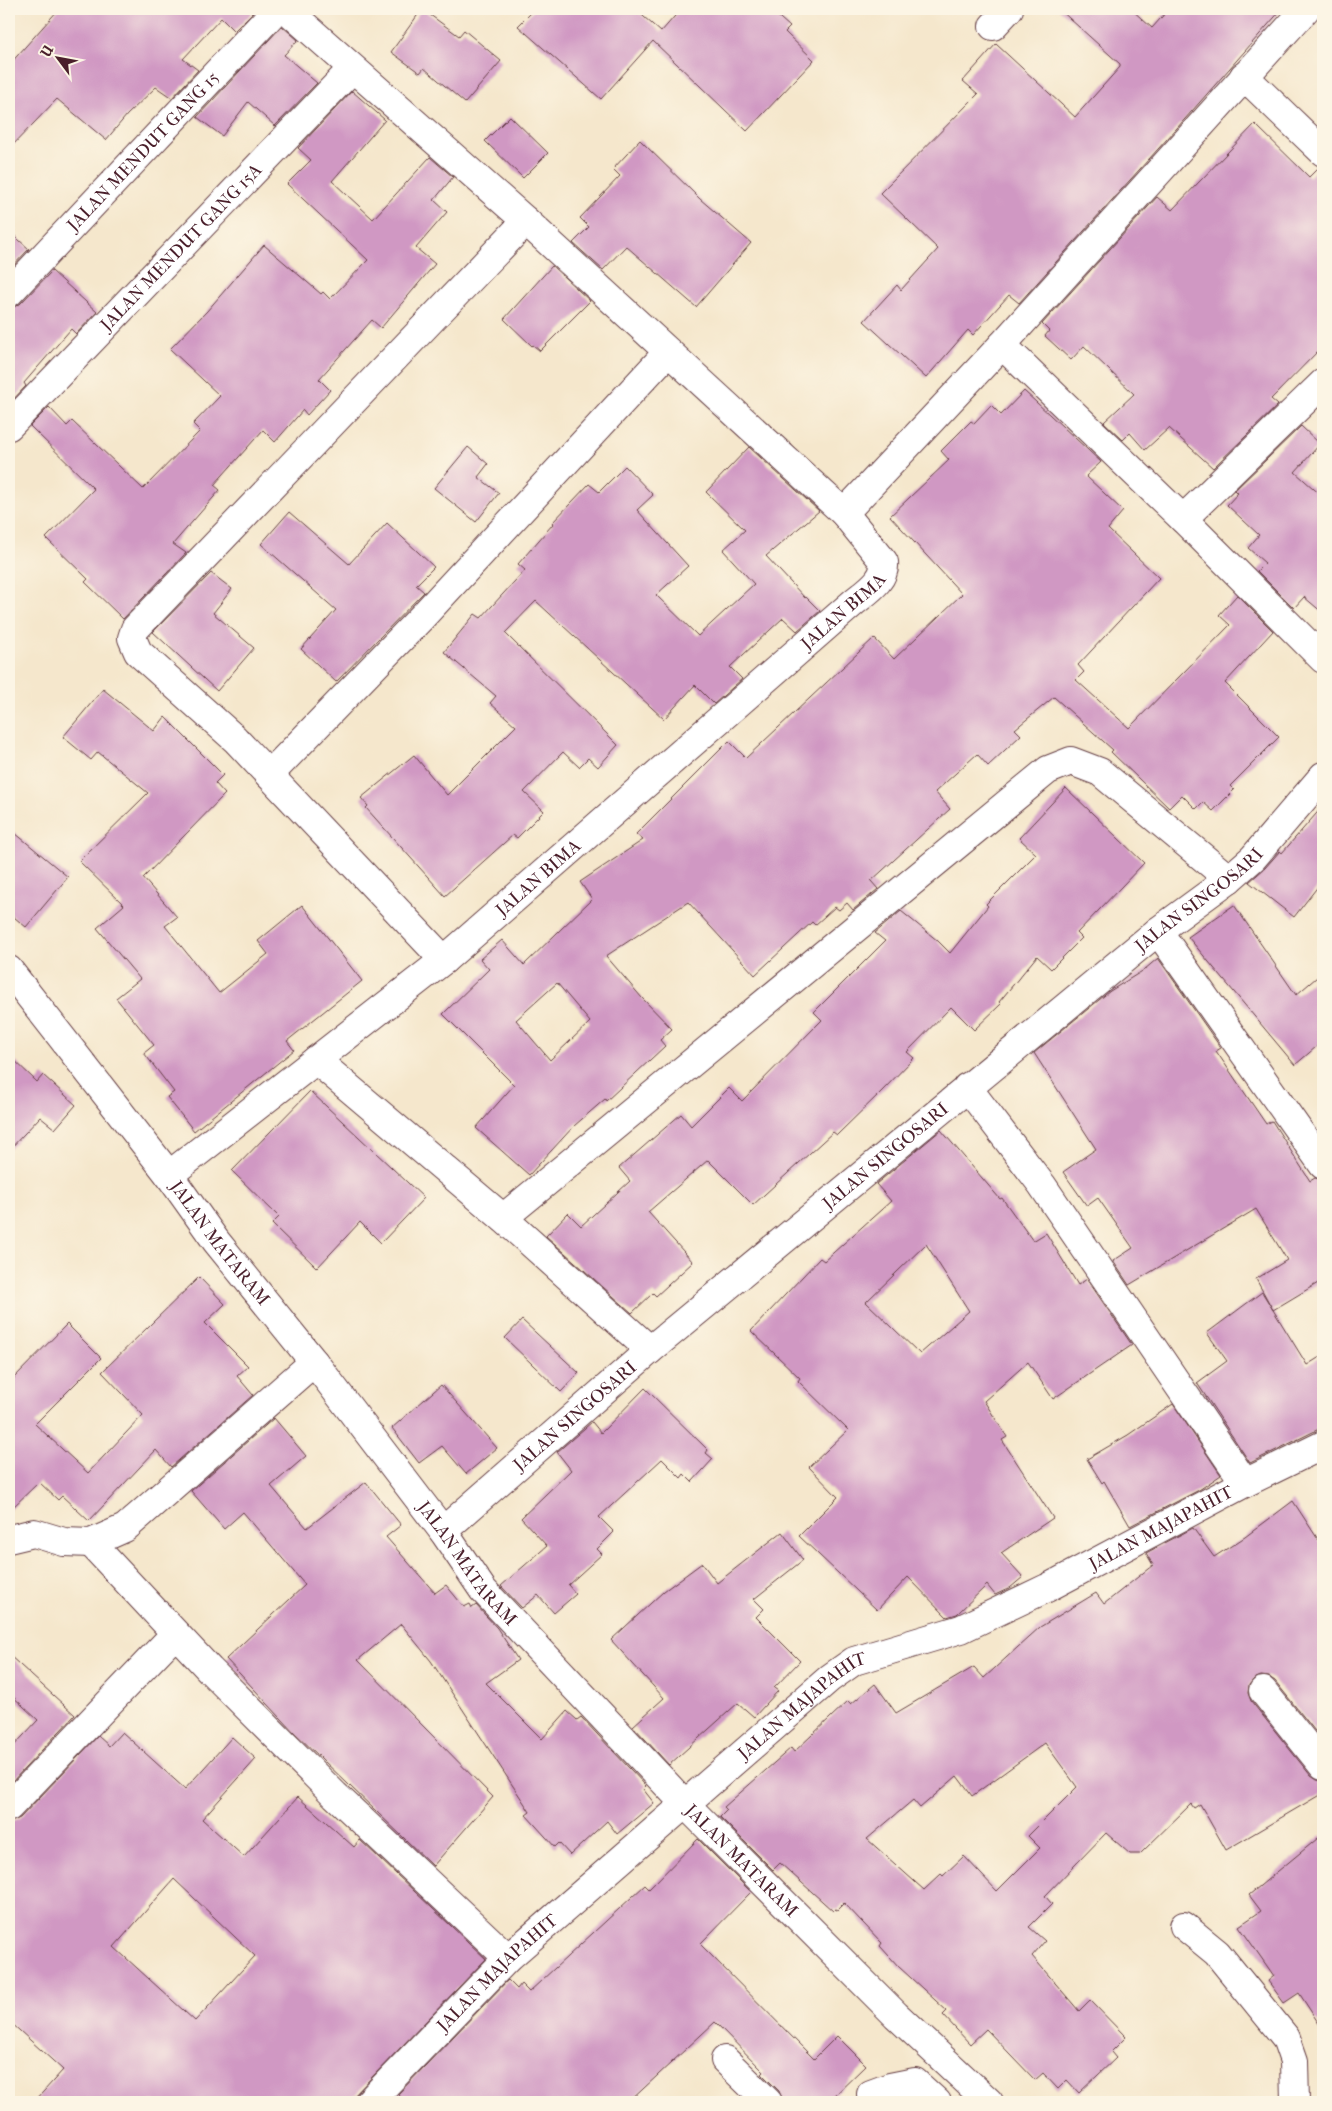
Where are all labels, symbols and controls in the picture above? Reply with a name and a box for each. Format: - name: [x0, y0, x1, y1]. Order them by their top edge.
- north arrow: [32, 32, 82, 82]
- text: U: [37, 42, 58, 61]
- street label: JALAN MENDUT GANG 15: [62, 67, 224, 237]
- street label: JALAN MENDUT GANG 15A: [95, 159, 266, 337]
- street label: JALAN BIMA: [795, 569, 891, 656]
- street label: JALAN BIMA: [490, 835, 585, 922]
- street label: JALAN SINGOSARI: [1129, 844, 1268, 958]
- street label: JALAN SINGOSARI: [817, 1098, 953, 1215]
- street label: JALAN MATARAM: [164, 1175, 274, 1310]
- street label: JALAN SINGOSARI: [508, 1357, 641, 1477]
- street label: JALAN MAJAPAHIT: [1084, 1481, 1237, 1576]
- street label: JALAN MATARAM: [412, 1496, 521, 1630]
- street label: JALAN MAJAPAHIT: [732, 1648, 869, 1766]
- street label: JALAN MATARAM: [679, 1799, 802, 1922]
- street label: JALAN MAJAPAHIT: [431, 1909, 563, 2038]

